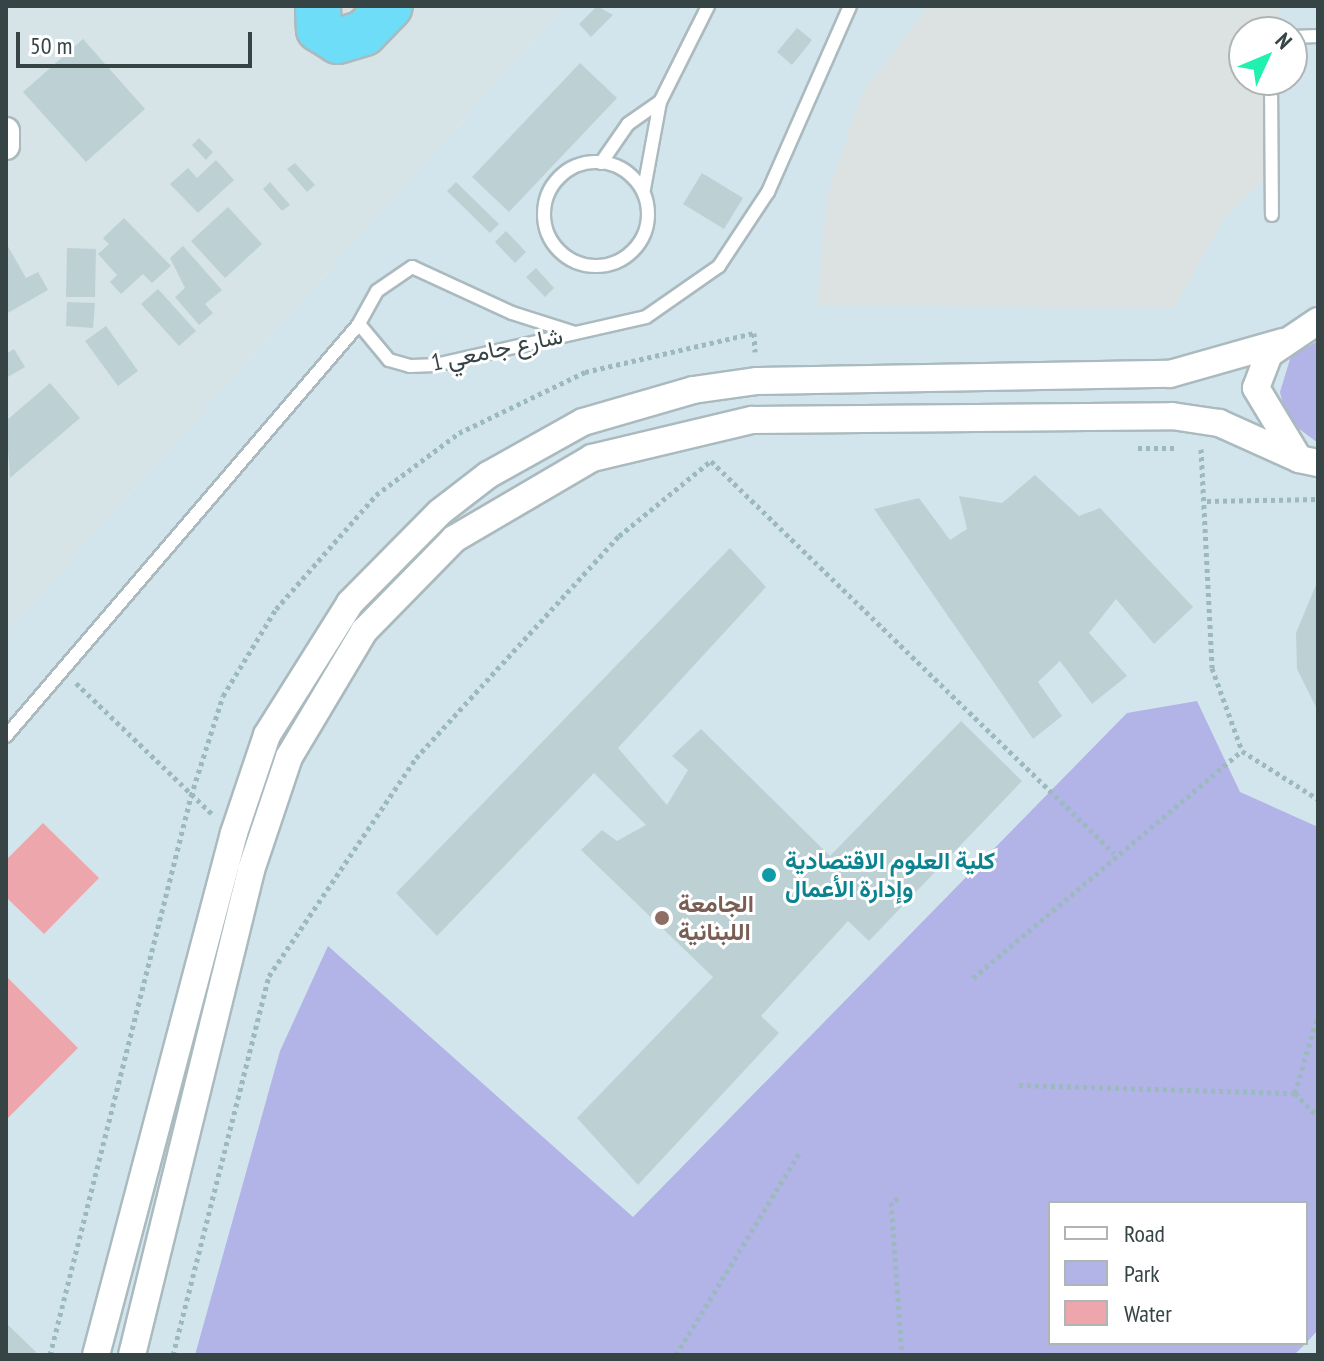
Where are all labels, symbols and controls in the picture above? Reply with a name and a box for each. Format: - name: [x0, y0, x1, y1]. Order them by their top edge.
- scale bar: [20, 16, 256, 66]
- north arrow: [1228, 16, 1308, 96]
- text: N: [1270, 27, 1298, 55]
- text: 50 m: [30, 30, 72, 61]
- street label: شارع جامعي 1: [429, 321, 565, 377]
- place label: كلية العلوم الاقتصادية وإدارة الأعمال: [785, 847, 995, 903]
- marker: كلية العلوم الاقتصادية وإدارة الأعمال: [760, 866, 778, 884]
- place label: الجامعة اللبنانية: [678, 890, 754, 946]
- marker: الجامعة اللبنانية: [653, 909, 671, 927]
- legend: [1048, 1201, 1308, 1345]
- text: Road: [1124, 1218, 1165, 1249]
- text: Park: [1124, 1258, 1160, 1289]
- text: Water: [1124, 1298, 1172, 1329]

